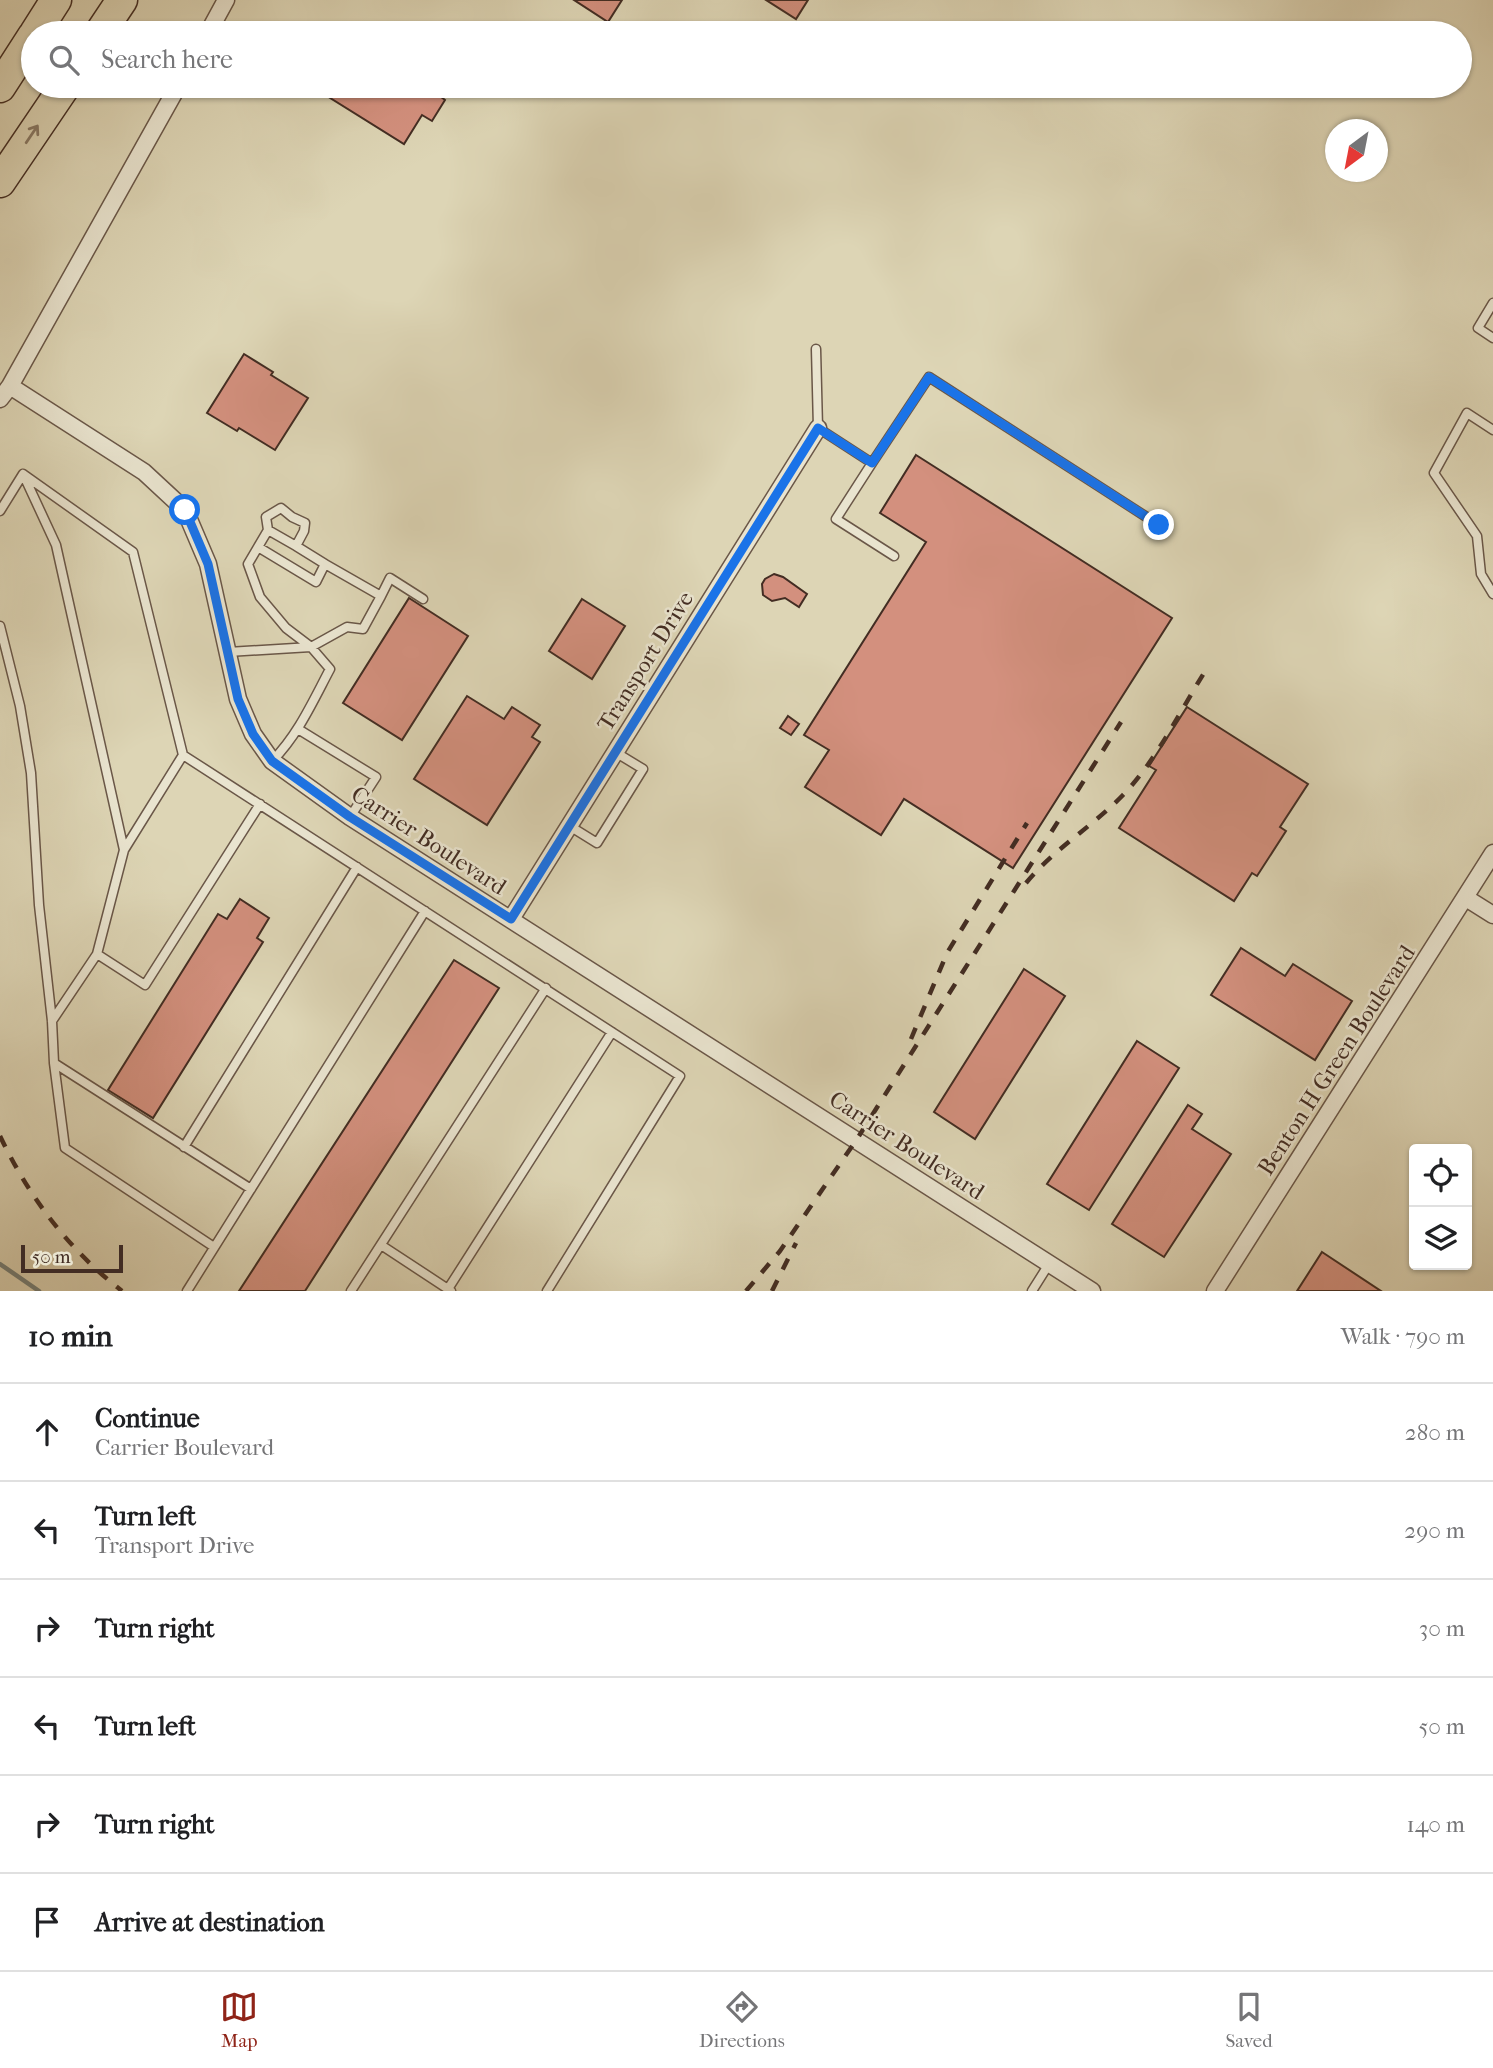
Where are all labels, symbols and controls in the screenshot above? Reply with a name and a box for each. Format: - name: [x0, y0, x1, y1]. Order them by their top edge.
- search box: [21, 21, 1472, 98]
- icon: search: [45, 41, 83, 79]
- text: Search here: [101, 44, 233, 75]
- north arrow: [1325, 119, 1388, 182]
- one-way arrow: [25, 125, 40, 144]
- route start: [169, 494, 200, 525]
- route end: [1143, 509, 1174, 540]
- street label: Transport Drive: [592, 587, 699, 736]
- street label: Carrier Boulevard: [346, 780, 512, 901]
- street label: Benton H Green Boulevard: [1252, 940, 1421, 1180]
- street label: Carrier Boulevard: [824, 1085, 990, 1206]
- map controls: [1409, 1144, 1472, 1270]
- button: locate: [1409, 1144, 1472, 1207]
- button: layers: [1409, 1207, 1472, 1270]
- scale bar: [21, 1242, 122, 1274]
- text: 50 m: [32, 1246, 71, 1268]
- text: 10 min: [28, 1319, 113, 1354]
- text: Walk · 790 m: [1341, 1323, 1465, 1350]
- text: Continue: [95, 1403, 200, 1434]
- icon: ahead: [28, 1413, 66, 1451]
- text: 280 m: [1405, 1419, 1465, 1446]
- text: Carrier Boulevard: [95, 1434, 274, 1461]
- text: Turn left: [95, 1501, 196, 1532]
- icon: left: [28, 1511, 66, 1549]
- text: 290 m: [1404, 1517, 1465, 1544]
- text: Transport Drive: [95, 1532, 254, 1559]
- icon: right: [28, 1609, 66, 1647]
- text: Turn right: [95, 1613, 215, 1644]
- text: 30 m: [1419, 1615, 1465, 1642]
- icon: left: [28, 1707, 66, 1745]
- text: Turn left: [95, 1711, 196, 1742]
- text: 50 m: [1418, 1713, 1465, 1740]
- icon: right: [28, 1805, 66, 1843]
- text: Turn right: [95, 1809, 215, 1840]
- text: 140 m: [1406, 1811, 1465, 1838]
- icon: arrive: [28, 1903, 66, 1941]
- text: Arrive at destination: [95, 1907, 325, 1938]
- tab: Map: [220, 1988, 258, 2052]
- tab: Directions: [699, 1988, 785, 2052]
- tab: Saved: [1225, 1988, 1273, 2052]

